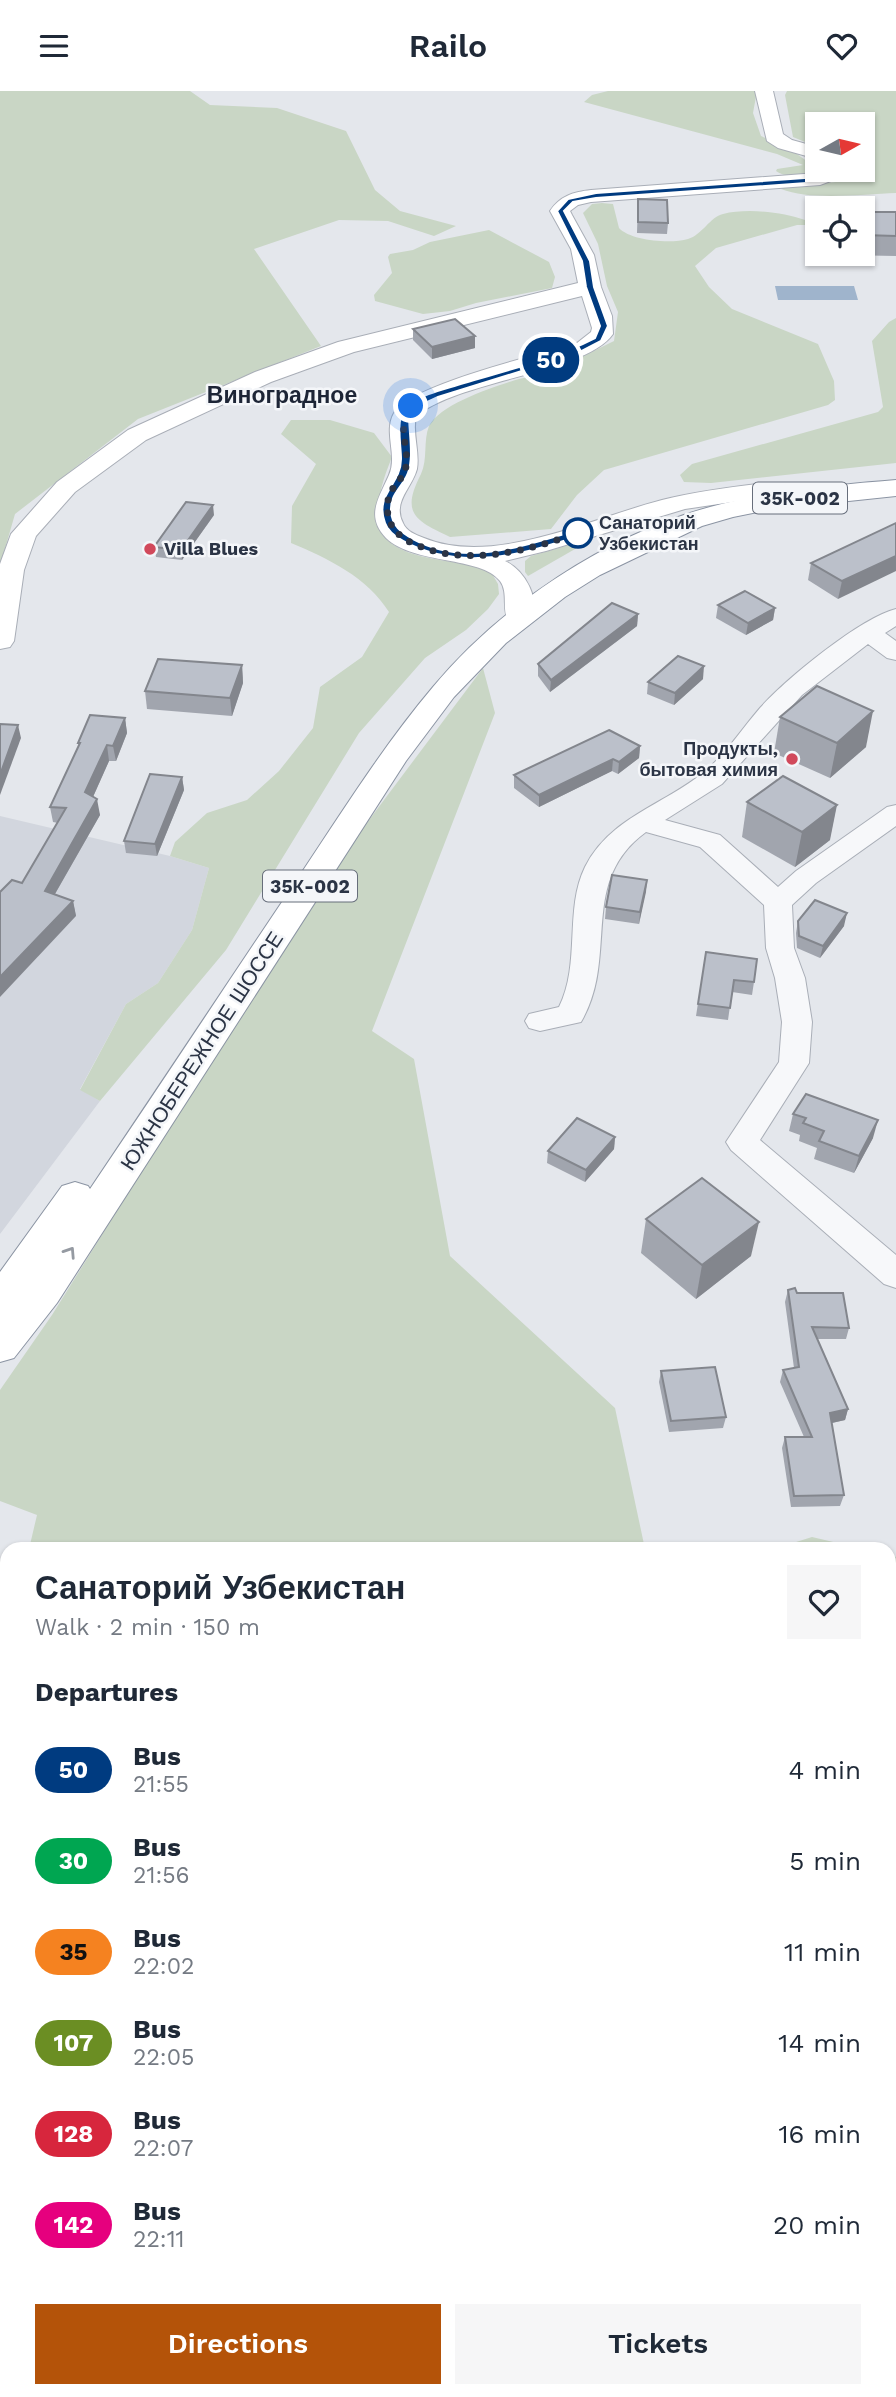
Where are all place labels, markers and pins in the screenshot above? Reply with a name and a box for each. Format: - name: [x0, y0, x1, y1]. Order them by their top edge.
- place label: Санаторий Узбекистан: [599, 512, 699, 554]
- marker: Санаторий Узбекистан: [563, 518, 593, 548]
- place label: Villa Blues: [164, 538, 259, 559]
- marker: Villa Blues: [142, 541, 158, 557]
- place label: Продукты, бытовая химия: [639, 738, 778, 780]
- marker: Продукты, бытовая химия: [784, 751, 800, 767]

